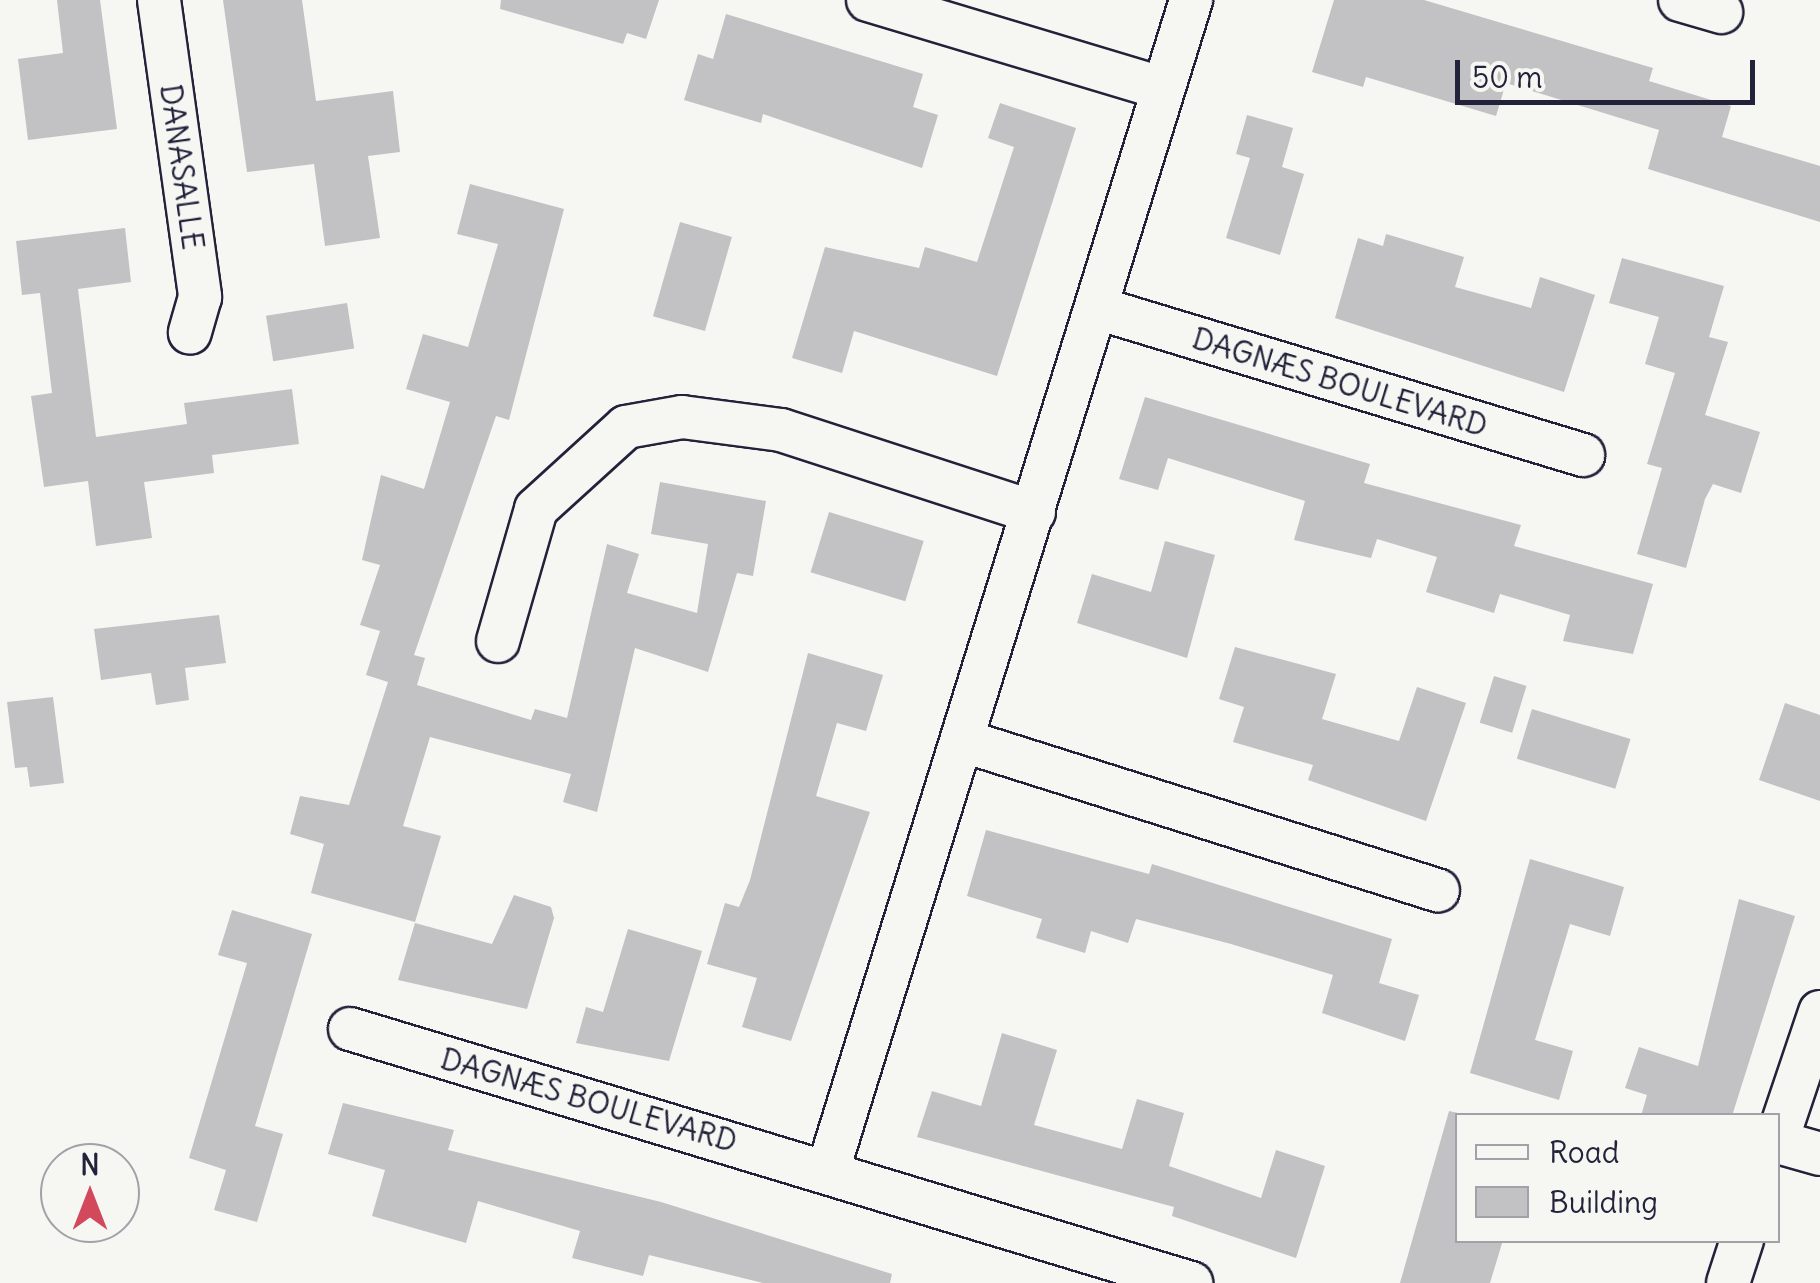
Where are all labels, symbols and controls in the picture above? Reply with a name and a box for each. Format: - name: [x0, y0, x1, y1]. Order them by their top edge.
- scale bar: [1460, 40, 1760, 102]
- text: 50 m: [1472, 58, 1542, 96]
- street label: DANASALLE: [153, 82, 211, 252]
- street label: DAGNÆS BOULEVARD: [1188, 320, 1492, 444]
- street label: DAGNÆS BOULEVARD: [437, 1040, 741, 1160]
- legend: [1455, 1113, 1780, 1243]
- text: Road: [1549, 1133, 1619, 1171]
- north arrow: [40, 1143, 140, 1243]
- text: N: [80, 1147, 100, 1183]
- text: Building: [1549, 1183, 1658, 1221]

